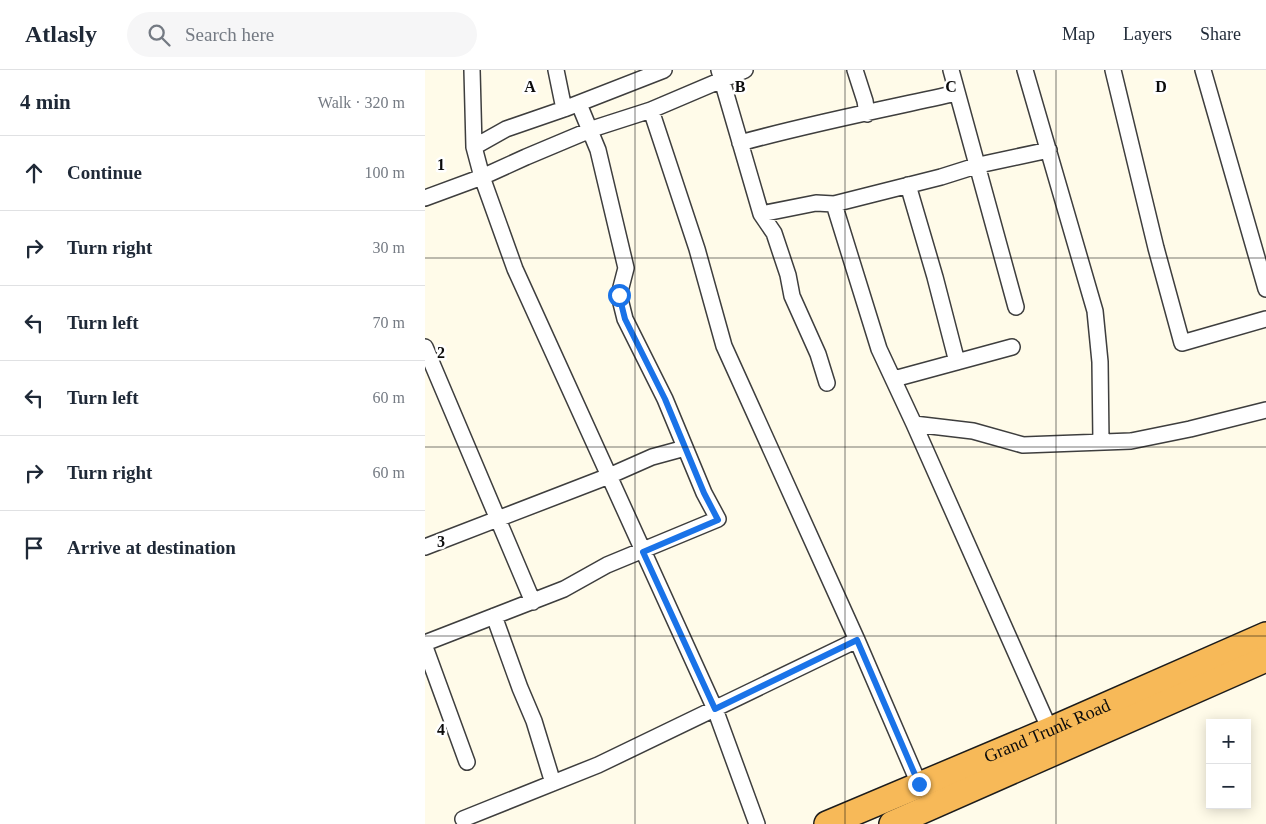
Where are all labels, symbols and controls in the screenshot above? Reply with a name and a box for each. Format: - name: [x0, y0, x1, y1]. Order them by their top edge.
- search box: [127, 12, 477, 57]
- text: Atlasly: [25, 21, 97, 47]
- icon: search: [145, 21, 173, 49]
- text: Search here: [185, 24, 274, 45]
- text: Map: [1062, 24, 1095, 44]
- text: Layers: [1123, 24, 1172, 44]
- text: Share: [1200, 24, 1241, 44]
- text: A: [524, 78, 536, 95]
- text: B: [735, 78, 746, 95]
- text: C: [945, 78, 957, 95]
- text: D: [1155, 78, 1167, 95]
- text: 4 min: [20, 90, 71, 114]
- text: Walk · 320 m: [318, 94, 405, 111]
- text: 1: [437, 156, 445, 173]
- icon: ahead: [20, 159, 48, 187]
- text: Continue: [67, 162, 142, 183]
- text: 100 m: [365, 164, 405, 181]
- icon: right: [20, 234, 48, 262]
- text: Turn right: [67, 237, 152, 258]
- text: 30 m: [373, 239, 405, 256]
- route start: [608, 284, 631, 307]
- icon: left: [20, 309, 48, 337]
- text: Turn left: [67, 312, 139, 333]
- text: 70 m: [373, 314, 405, 331]
- text: 2: [437, 344, 445, 361]
- icon: left: [20, 384, 48, 412]
- text: Turn left: [67, 387, 139, 408]
- text: 60 m: [373, 389, 405, 406]
- icon: right: [20, 459, 48, 487]
- text: Turn right: [67, 462, 152, 483]
- text: 60 m: [373, 464, 405, 481]
- text: 3: [437, 533, 445, 550]
- icon: arrive: [20, 534, 48, 562]
- text: Arrive at destination: [67, 537, 236, 558]
- street label: Grand Trunk Road: [981, 695, 1113, 767]
- map controls: [1206, 719, 1251, 809]
- button: +: [1206, 719, 1251, 764]
- text: 4: [437, 721, 445, 738]
- button: −: [1206, 764, 1251, 809]
- route end: [908, 773, 931, 796]

